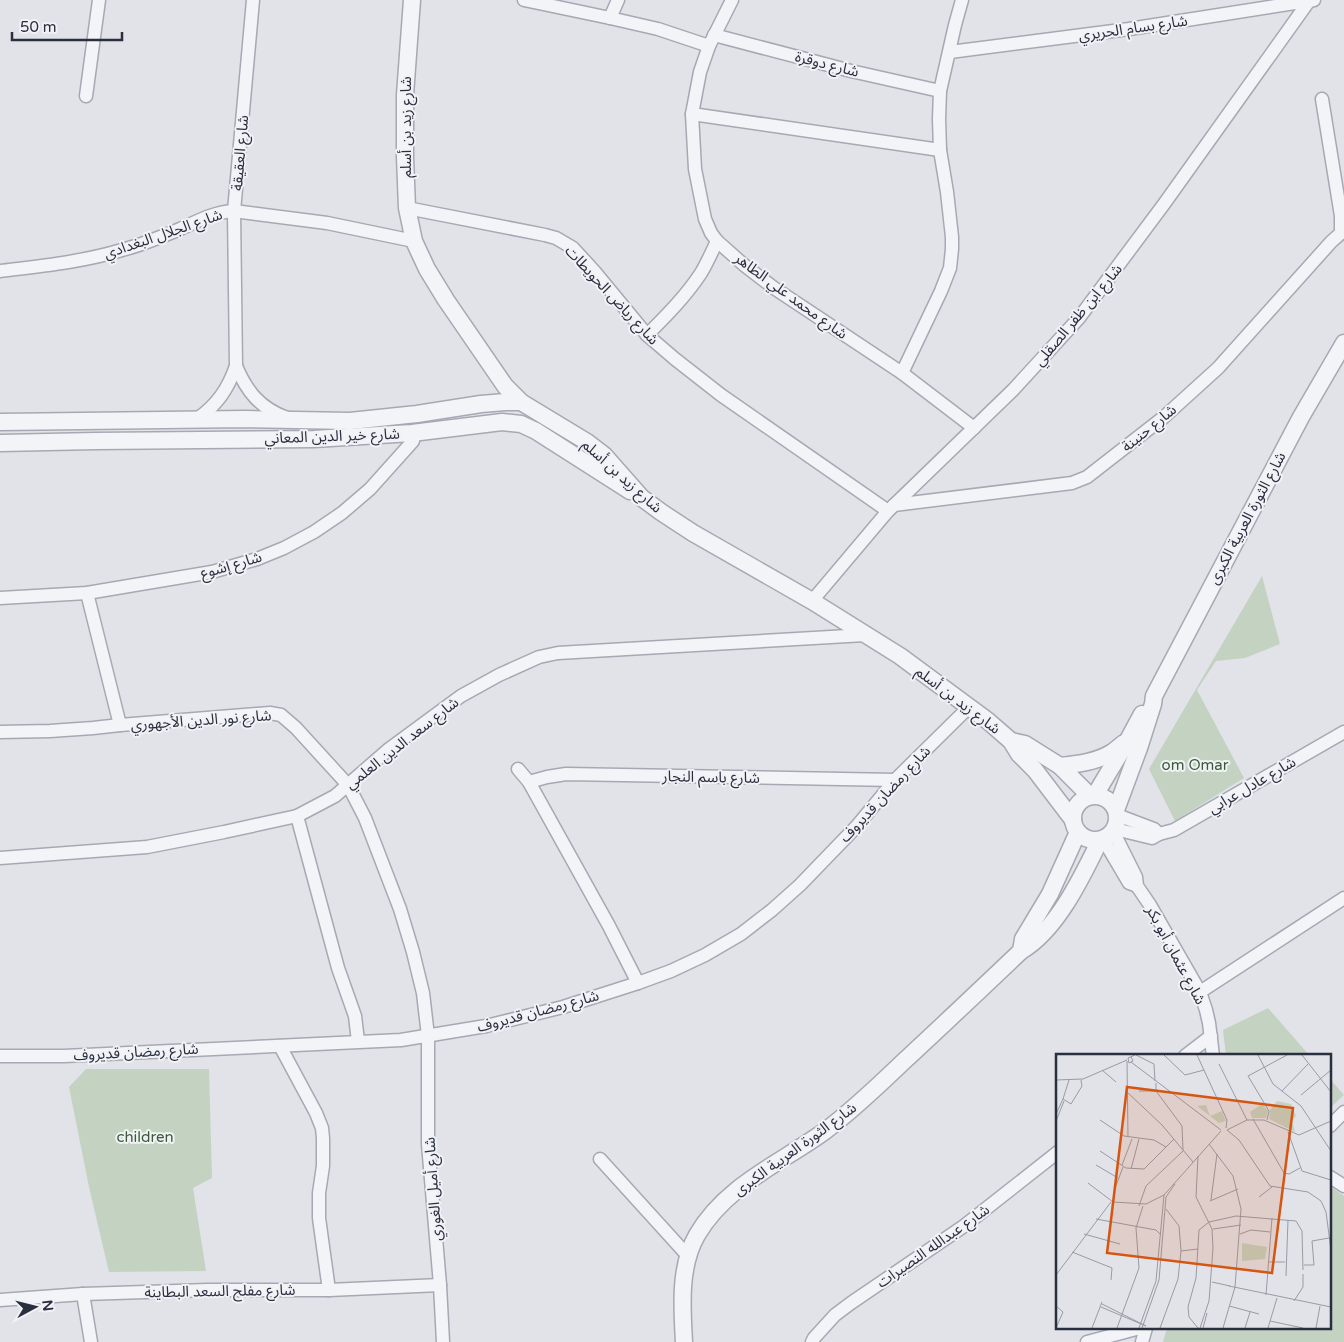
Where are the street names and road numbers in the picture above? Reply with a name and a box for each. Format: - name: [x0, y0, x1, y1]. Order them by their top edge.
- street label: شارع بسام الحريري: [1077, 11, 1189, 48]
- street label: شارع دوقرة: [793, 47, 861, 84]
- street label: شارع زيد بن أسلم: [397, 76, 418, 178]
- street label: شارع العقيقة: [228, 114, 255, 192]
- street label: شارع الجلال البغدادي: [101, 205, 226, 266]
- street label: شارع رياض الحويطات: [559, 242, 663, 351]
- street label: شارع محمد علي الطاهر: [728, 248, 851, 346]
- street label: شارع ابن ظفر الصقلي: [1030, 260, 1128, 372]
- street label: شارع حنينة: [1118, 400, 1182, 458]
- street label: شارع خير الدين المعاني: [264, 425, 400, 450]
- street label: شارع زيد بن أسلم: [576, 435, 666, 519]
- street label: شارع الثورة العربية الكبرى: [1204, 449, 1292, 589]
- street label: شارع إشوع: [198, 548, 265, 585]
- street label: شارع زيد بن أسلم: [910, 662, 1004, 740]
- street label: شارع سعد الدين العلمي: [342, 693, 464, 795]
- street label: شارع نور الدين الأجهوري: [130, 706, 272, 737]
- street label: شارع رمضان قديروف: [836, 742, 937, 848]
- street label: شارع عادل عرابي: [1205, 753, 1301, 820]
- street label: شارع باسم النجار: [661, 767, 760, 790]
- street label: شارع عثمان أبو بكر: [1139, 901, 1210, 1009]
- street label: شارع رمضان قديروف: [475, 986, 602, 1039]
- street label: شارع رمضان قديروف: [73, 1040, 199, 1067]
- street label: شارع الثورة العربية الكبرى: [730, 1098, 862, 1202]
- street label: شارع أميل الغوري: [420, 1136, 449, 1242]
- street label: شارع عبدالله النصيرات: [873, 1200, 995, 1294]
- street label: شارع مفلح السعد البطاينة: [144, 1281, 296, 1304]

